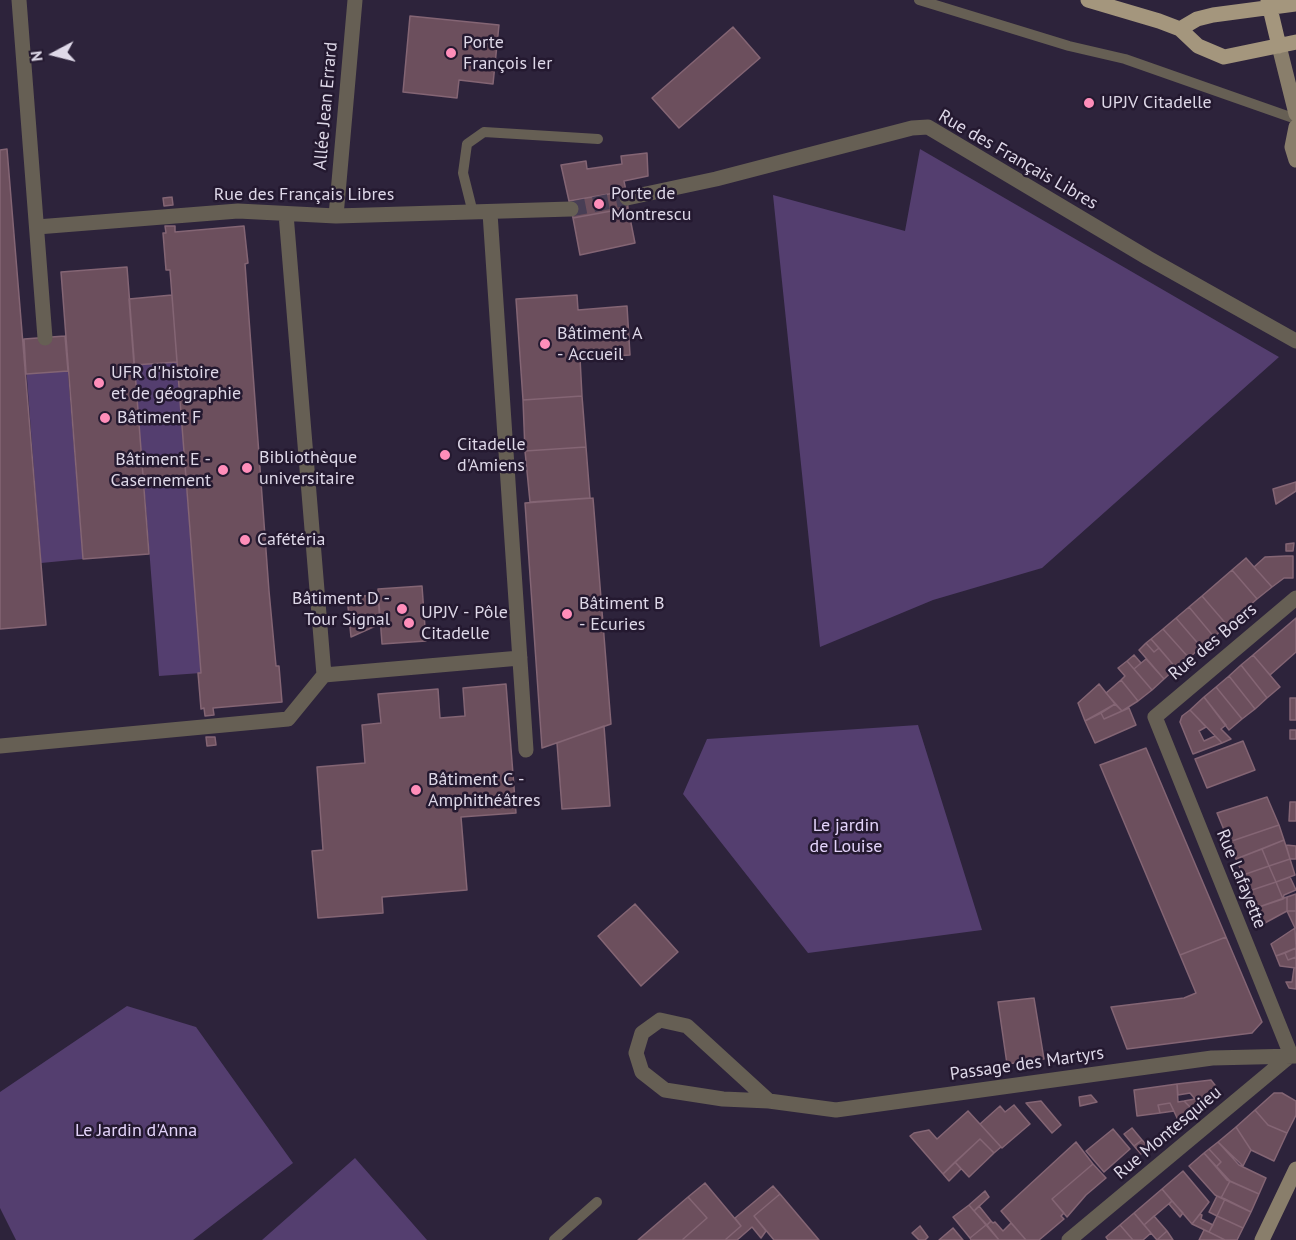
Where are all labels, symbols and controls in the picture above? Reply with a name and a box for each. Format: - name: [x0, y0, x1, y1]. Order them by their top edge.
- north arrow: [24, 24, 84, 84]
- place label: Porte François Ier: [463, 32, 552, 74]
- street label: Allée Jean Errard: [310, 41, 342, 171]
- marker: Porte François Ier: [444, 46, 458, 60]
- text: N: [26, 50, 47, 63]
- place label: UPJV Citadelle: [1101, 92, 1212, 114]
- marker: UPJV Citadelle: [1082, 96, 1096, 110]
- street label: Rue des Français Libres: [934, 106, 1102, 214]
- place label: Porte de Montrescu: [611, 183, 691, 226]
- street label: Rue des Français Libres: [214, 184, 394, 206]
- marker: Porte de Montrescu: [592, 197, 606, 211]
- place label: Bâtiment A - Accueil: [557, 323, 642, 366]
- marker: Bâtiment A - Accueil: [538, 337, 552, 351]
- place label: UFR d'histoire et de géographie: [111, 362, 241, 404]
- marker: UFR d'histoire et de géographie: [92, 376, 106, 390]
- place label: Bâtiment F: [117, 407, 201, 429]
- marker: Bâtiment F: [98, 411, 112, 425]
- place label: Citadelle d'Amiens: [457, 434, 526, 476]
- place label: Bibliothèque universitaire: [259, 447, 357, 490]
- marker: Citadelle d'Amiens: [438, 448, 452, 462]
- place label: Bâtiment E - Casernement: [111, 449, 211, 492]
- marker: Bibliothèque universitaire: [240, 461, 254, 475]
- marker: Bâtiment E - Casernement: [216, 463, 230, 477]
- place label: Cafétéria: [257, 529, 326, 551]
- marker: Cafétéria: [238, 533, 252, 547]
- place label: Bâtiment D - Tour Signal: [292, 588, 390, 630]
- place label: Bâtiment B - Ecuries: [579, 593, 664, 636]
- street label: Rue des Boers: [1165, 599, 1261, 685]
- marker: Bâtiment D - Tour Signal: [395, 602, 409, 616]
- place label: UPJV - Pôle Citadelle: [421, 602, 508, 644]
- marker: Bâtiment B - Ecuries: [560, 607, 574, 621]
- marker: UPJV - Pôle Citadelle: [402, 616, 416, 630]
- place label: Bâtiment C - Amphithéâtres: [428, 769, 541, 812]
- marker: Bâtiment C - Amphithéâtres: [409, 783, 423, 797]
- park label: Le jardin de Louise: [810, 815, 882, 858]
- street label: Rue Lafayette: [1211, 826, 1271, 932]
- street label: Passage des Martyrs: [949, 1042, 1105, 1086]
- street label: Rue Montesquieu: [1110, 1082, 1226, 1184]
- park label: Le Jardin d'Anna: [75, 1120, 197, 1142]

